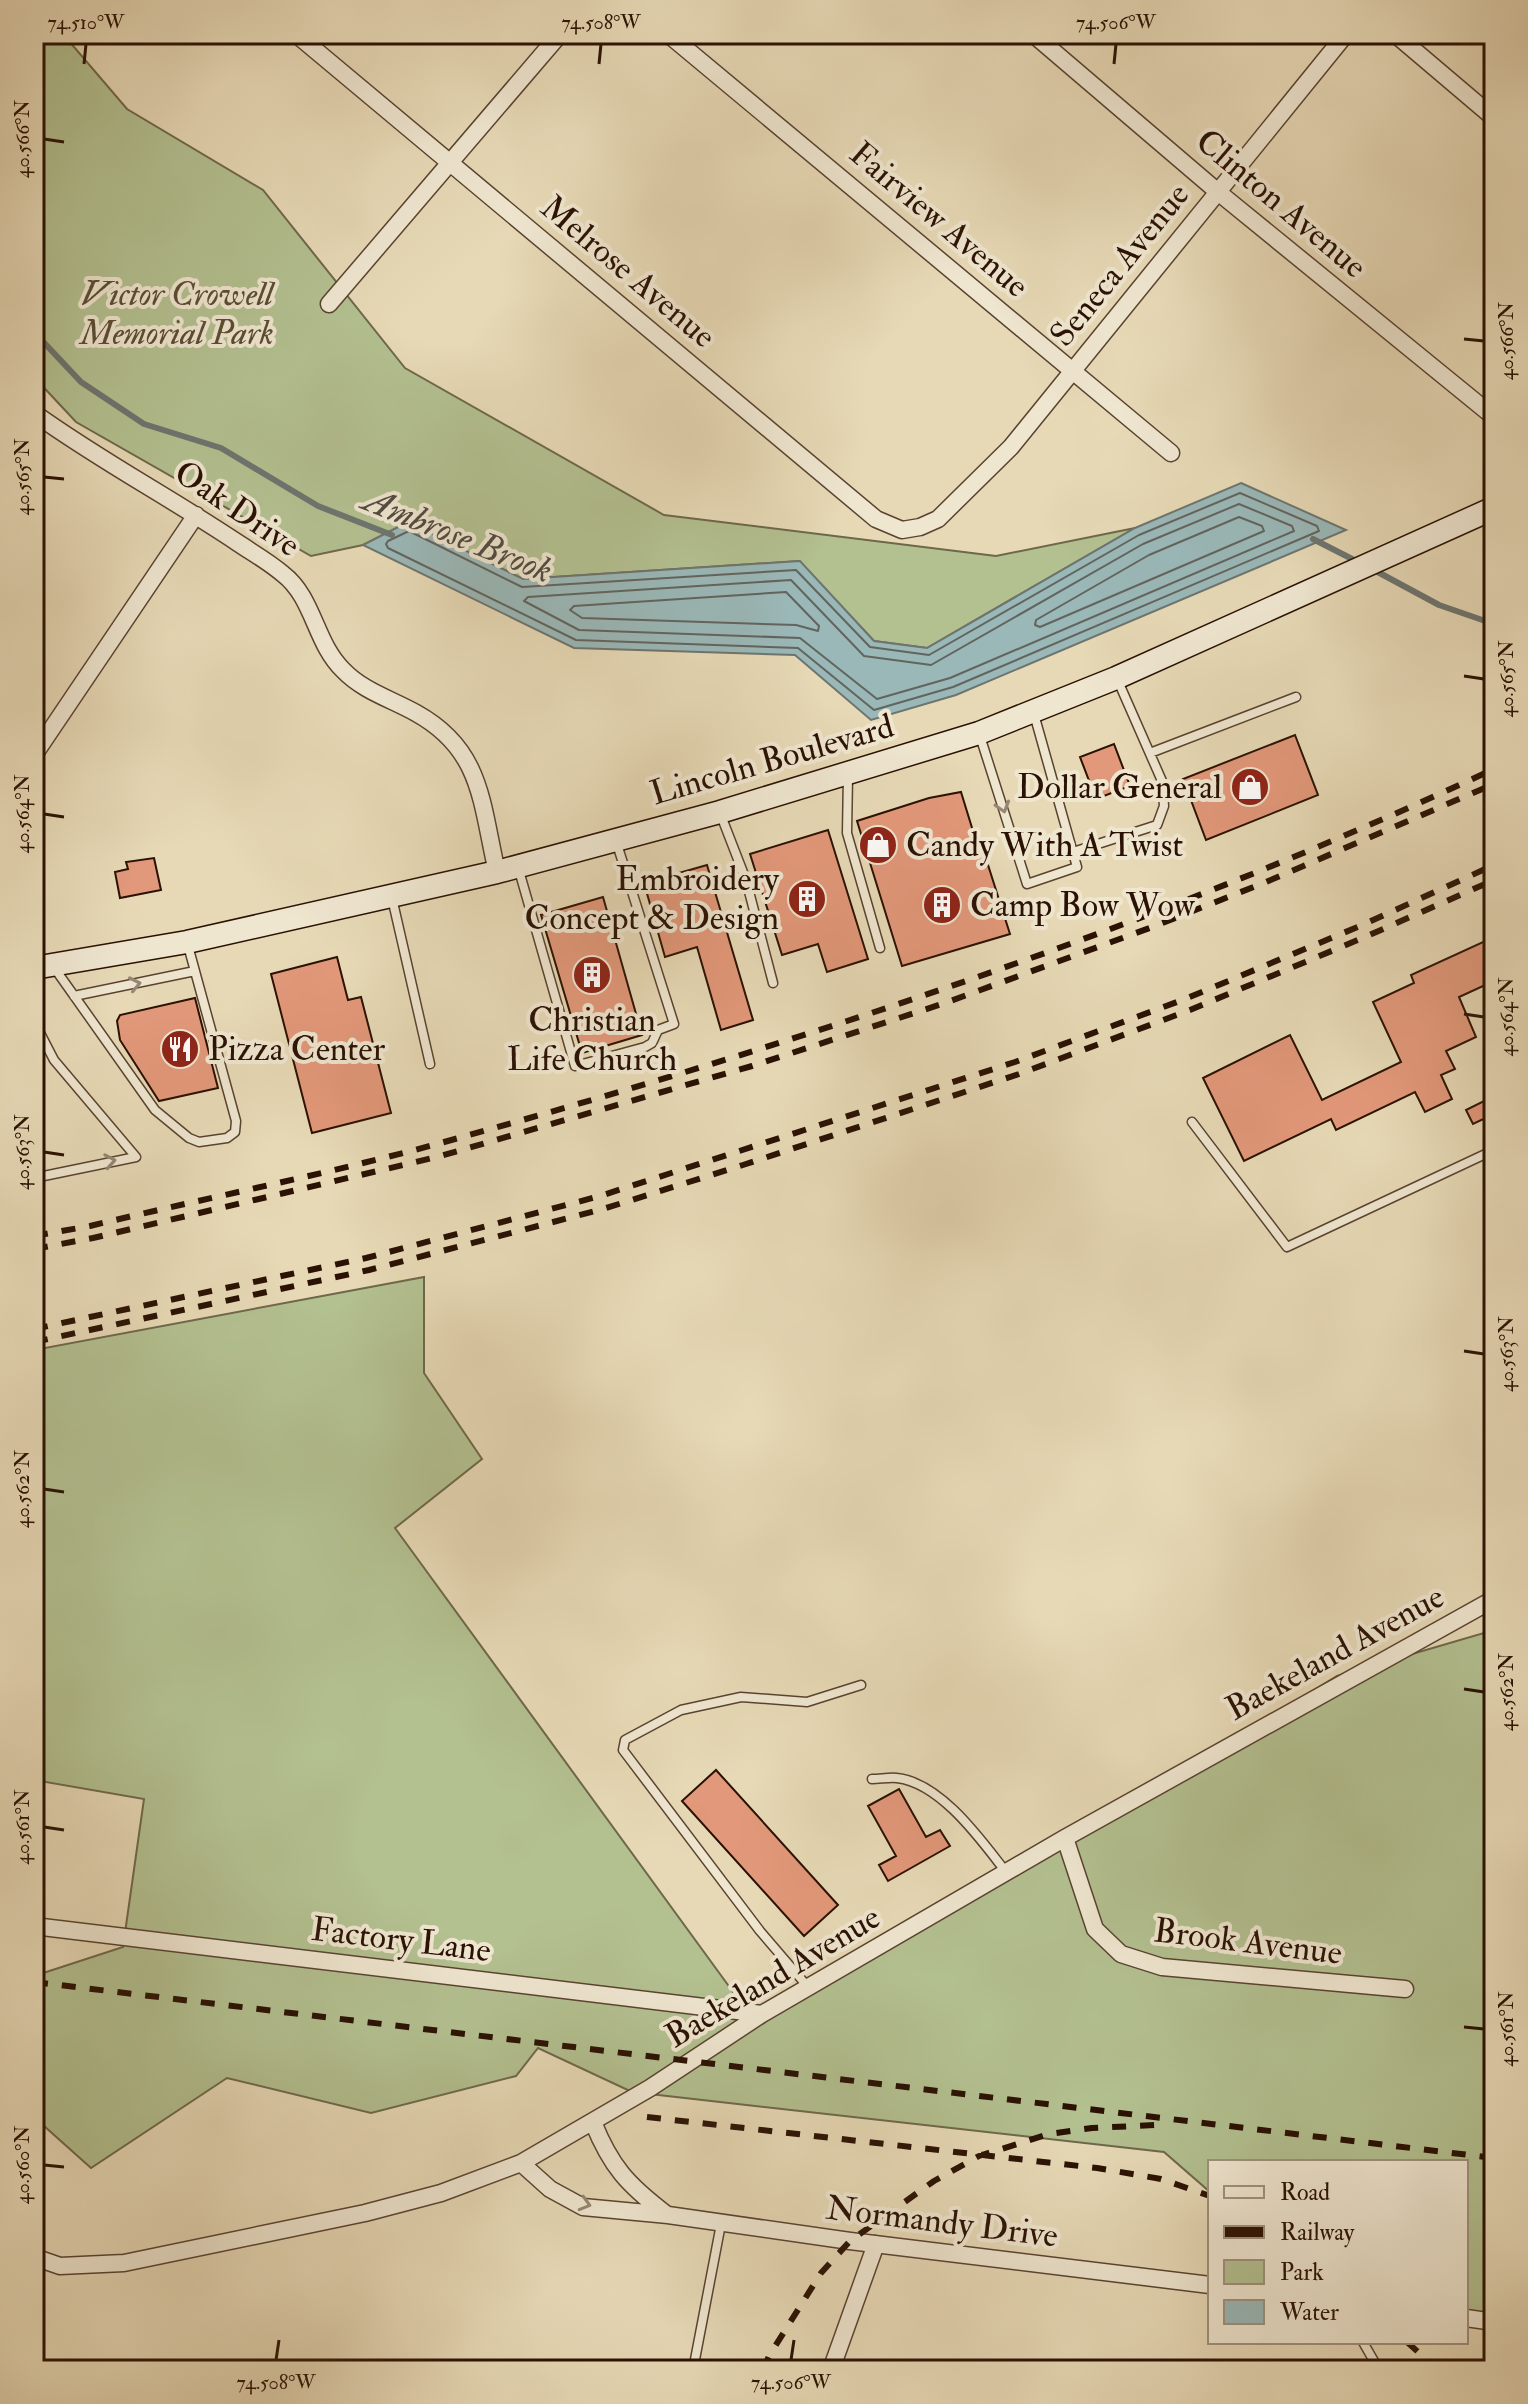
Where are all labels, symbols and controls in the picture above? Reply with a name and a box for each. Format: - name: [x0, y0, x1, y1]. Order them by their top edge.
- text: 74.510°W: [48, 10, 125, 35]
- text: 74.508°W: [561, 10, 641, 35]
- text: 74.506°W: [1076, 10, 1157, 35]
- text: 40.566°N: [10, 100, 35, 178]
- street label: Clinton Avenue: [1187, 120, 1375, 288]
- street label: Fairview Avenue: [841, 133, 1037, 307]
- street label: Seneca Avenue: [1041, 174, 1199, 356]
- street label: Melrose Avenue: [532, 186, 724, 358]
- park label: Victor Crowell Memorial Park: [78, 273, 276, 355]
- text: 40.566°N: [1494, 302, 1519, 380]
- text: 40.565°N: [10, 438, 35, 516]
- street label: Oak Drive: [166, 451, 308, 567]
- water label: Ambrose Brook: [353, 475, 559, 593]
- text: 40.565°N: [1494, 640, 1519, 718]
- street label: Lincoln Boulevard: [645, 705, 899, 815]
- place label: Dollar General: [1017, 766, 1222, 809]
- shop icon: Dollar General: [1229, 766, 1271, 808]
- text: 40.564°N: [10, 774, 35, 854]
- one-way arrow: [994, 799, 1010, 813]
- shop icon: Candy With A Twist: [857, 824, 899, 866]
- place label: Candy With A Twist: [906, 824, 1183, 867]
- place label: Embroidery Concept & Design: [525, 858, 780, 940]
- building icon: Embroidery Concept & Design: [786, 878, 828, 920]
- building icon: Camp Bow Wow: [921, 884, 963, 926]
- place label: Camp Bow Wow: [970, 884, 1196, 927]
- building icon: Christian Life Church: [571, 954, 613, 996]
- one-way arrow: [127, 976, 141, 993]
- text: 40.564°N: [1494, 977, 1519, 1057]
- place label: Christian Life Church: [507, 999, 677, 1081]
- restaurant icon: Pizza Center: [159, 1028, 201, 1070]
- place label: Pizza Center: [208, 1028, 386, 1071]
- text: 40.563°N: [10, 1114, 35, 1190]
- one-way arrow: [104, 1154, 117, 1171]
- text: 40.563°N: [1494, 1316, 1519, 1392]
- text: 40.562°N: [10, 1450, 35, 1528]
- street label: Baekeland Avenue: [1218, 1575, 1452, 1731]
- text: 40.562°N: [1494, 1653, 1519, 1731]
- text: 40.561°N: [10, 1789, 35, 1865]
- street label: Baekeland Avenue: [658, 1896, 888, 2058]
- street label: Factory Lane: [309, 1908, 493, 1972]
- street label: Brook Avenue: [1152, 1909, 1344, 1975]
- text: 40.561°N: [1494, 1991, 1519, 2067]
- text: 40.560°N: [10, 2126, 35, 2204]
- legend: [1208, 2160, 1468, 2344]
- text: Road: [1280, 2177, 1330, 2208]
- street label: Normandy Drive: [824, 2186, 1060, 2258]
- one-way arrow: [578, 2195, 591, 2212]
- text: Railway: [1280, 2217, 1355, 2248]
- text: Park: [1280, 2257, 1324, 2288]
- text: Water: [1279, 2297, 1339, 2328]
- text: 74.508°W: [236, 2370, 316, 2395]
- text: 74.506°W: [751, 2370, 832, 2395]

